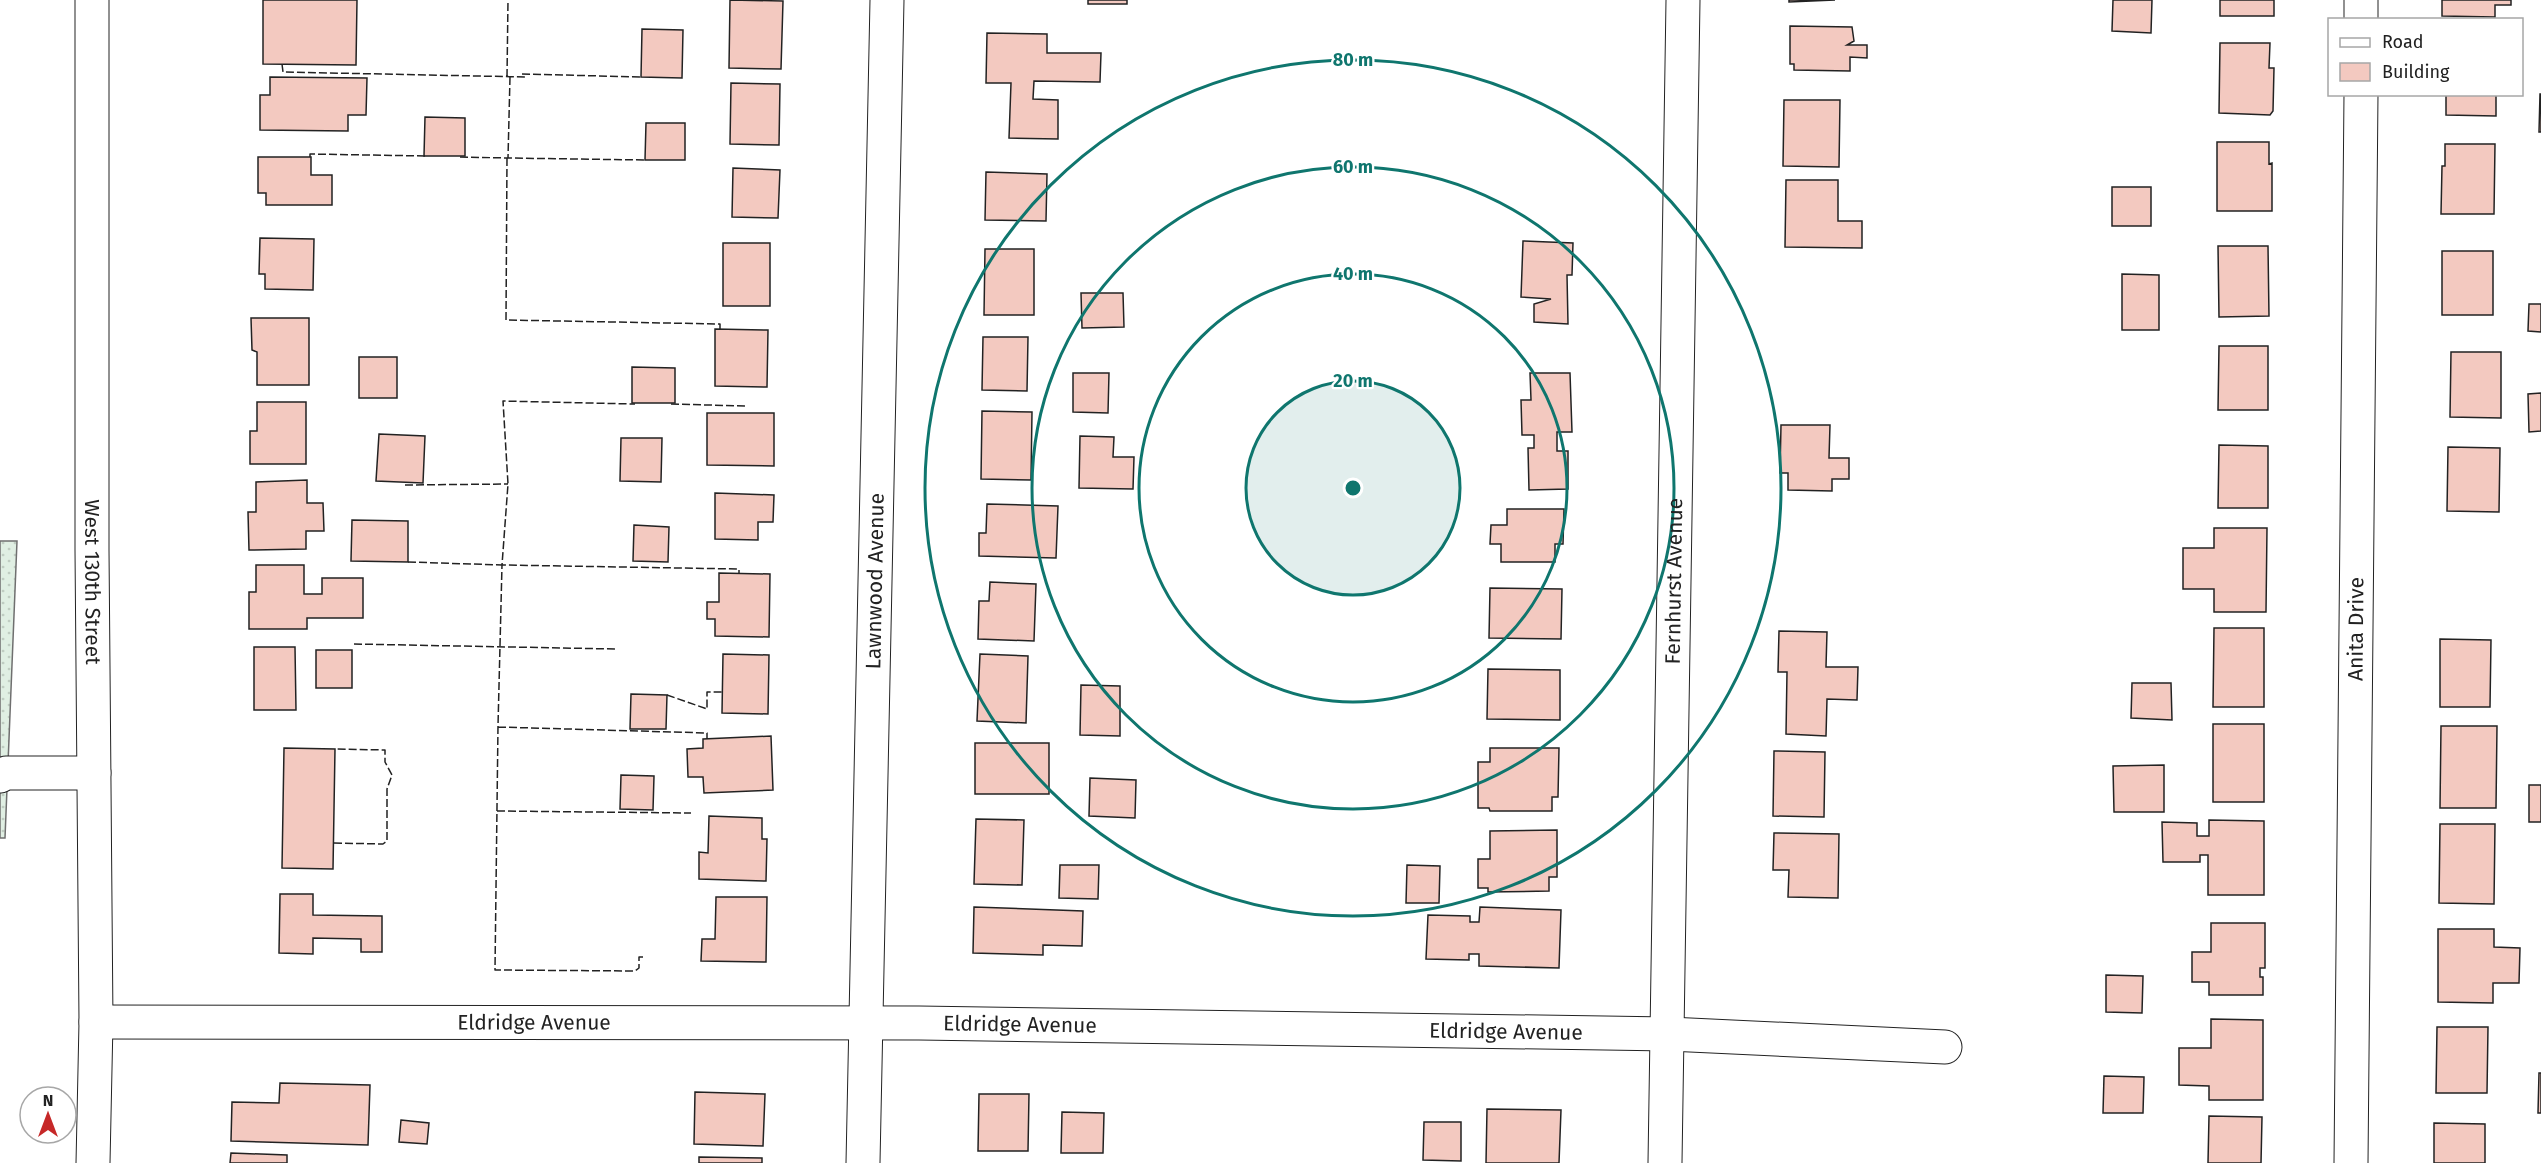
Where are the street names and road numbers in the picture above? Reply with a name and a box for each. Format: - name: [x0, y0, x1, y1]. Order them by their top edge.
- street label: Lawnwood Avenue: [860, 493, 890, 670]
- street label: Fernhurst Avenue: [1660, 498, 1688, 665]
- street label: West 130th Street: [79, 499, 106, 665]
- street label: Anita Drive: [2343, 577, 2369, 681]
- street label: Eldridge Avenue: [457, 1009, 611, 1036]
- street label: Eldridge Avenue: [943, 1010, 1097, 1039]
- street label: Eldridge Avenue: [1429, 1017, 1583, 1046]

